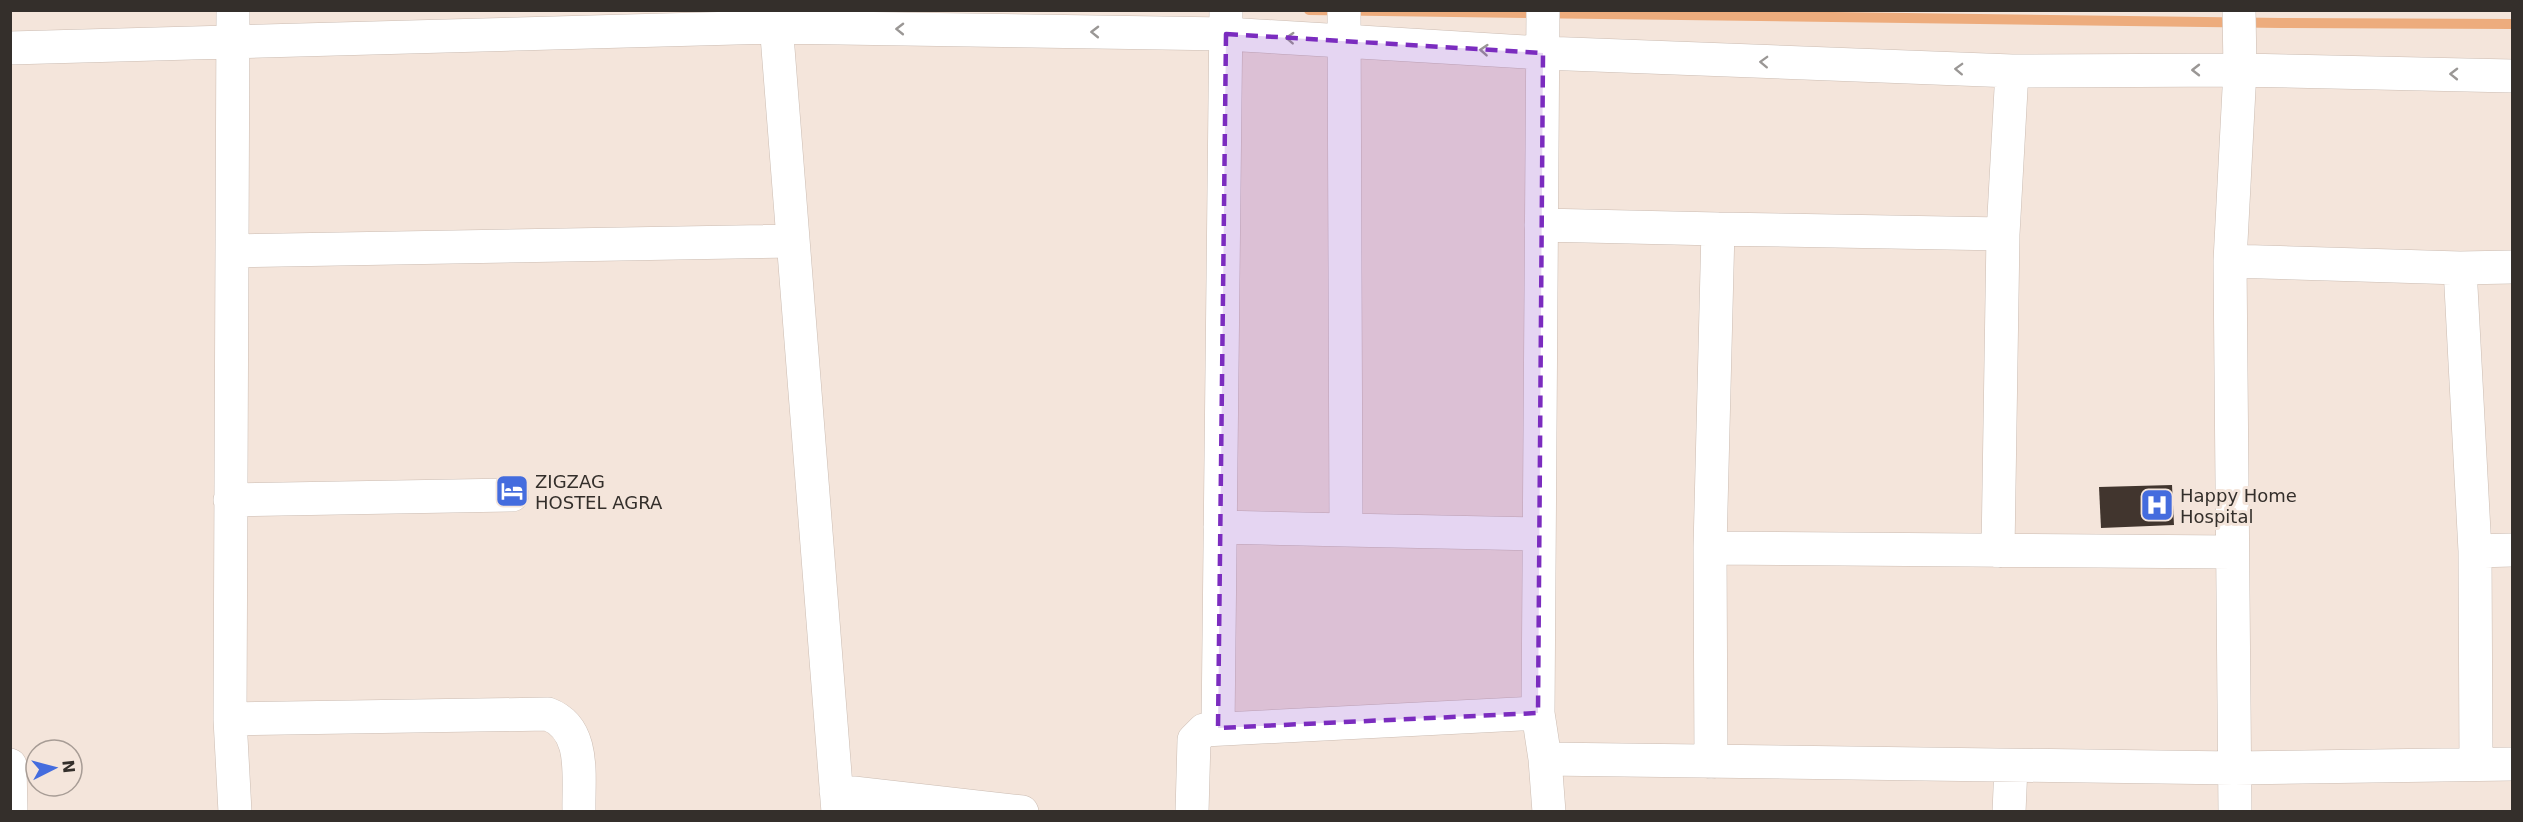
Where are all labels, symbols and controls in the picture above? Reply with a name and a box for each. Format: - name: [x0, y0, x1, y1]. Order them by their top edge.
- one-way arrow: [895, 23, 904, 35]
- one-way arrow: [1090, 26, 1099, 38]
- one-way arrow: [1285, 31, 1294, 44]
- one-way arrow: [1480, 43, 1489, 56]
- one-way arrow: [1760, 55, 1769, 68]
- one-way arrow: [1955, 63, 1964, 76]
- one-way arrow: [2192, 64, 2201, 76]
- one-way arrow: [2450, 68, 2459, 81]
- place label: ZIGZAG HOSTEL AGRA: [535, 471, 663, 513]
- hotel icon: ZIGZAG HOSTEL AGRA: [494, 473, 530, 509]
- place label: Happy Home Hospital: [2180, 485, 2297, 527]
- hospital icon: Happy Home Hospital: [2139, 487, 2175, 523]
- north arrow: [24, 738, 84, 798]
- text: N: [58, 759, 79, 774]

